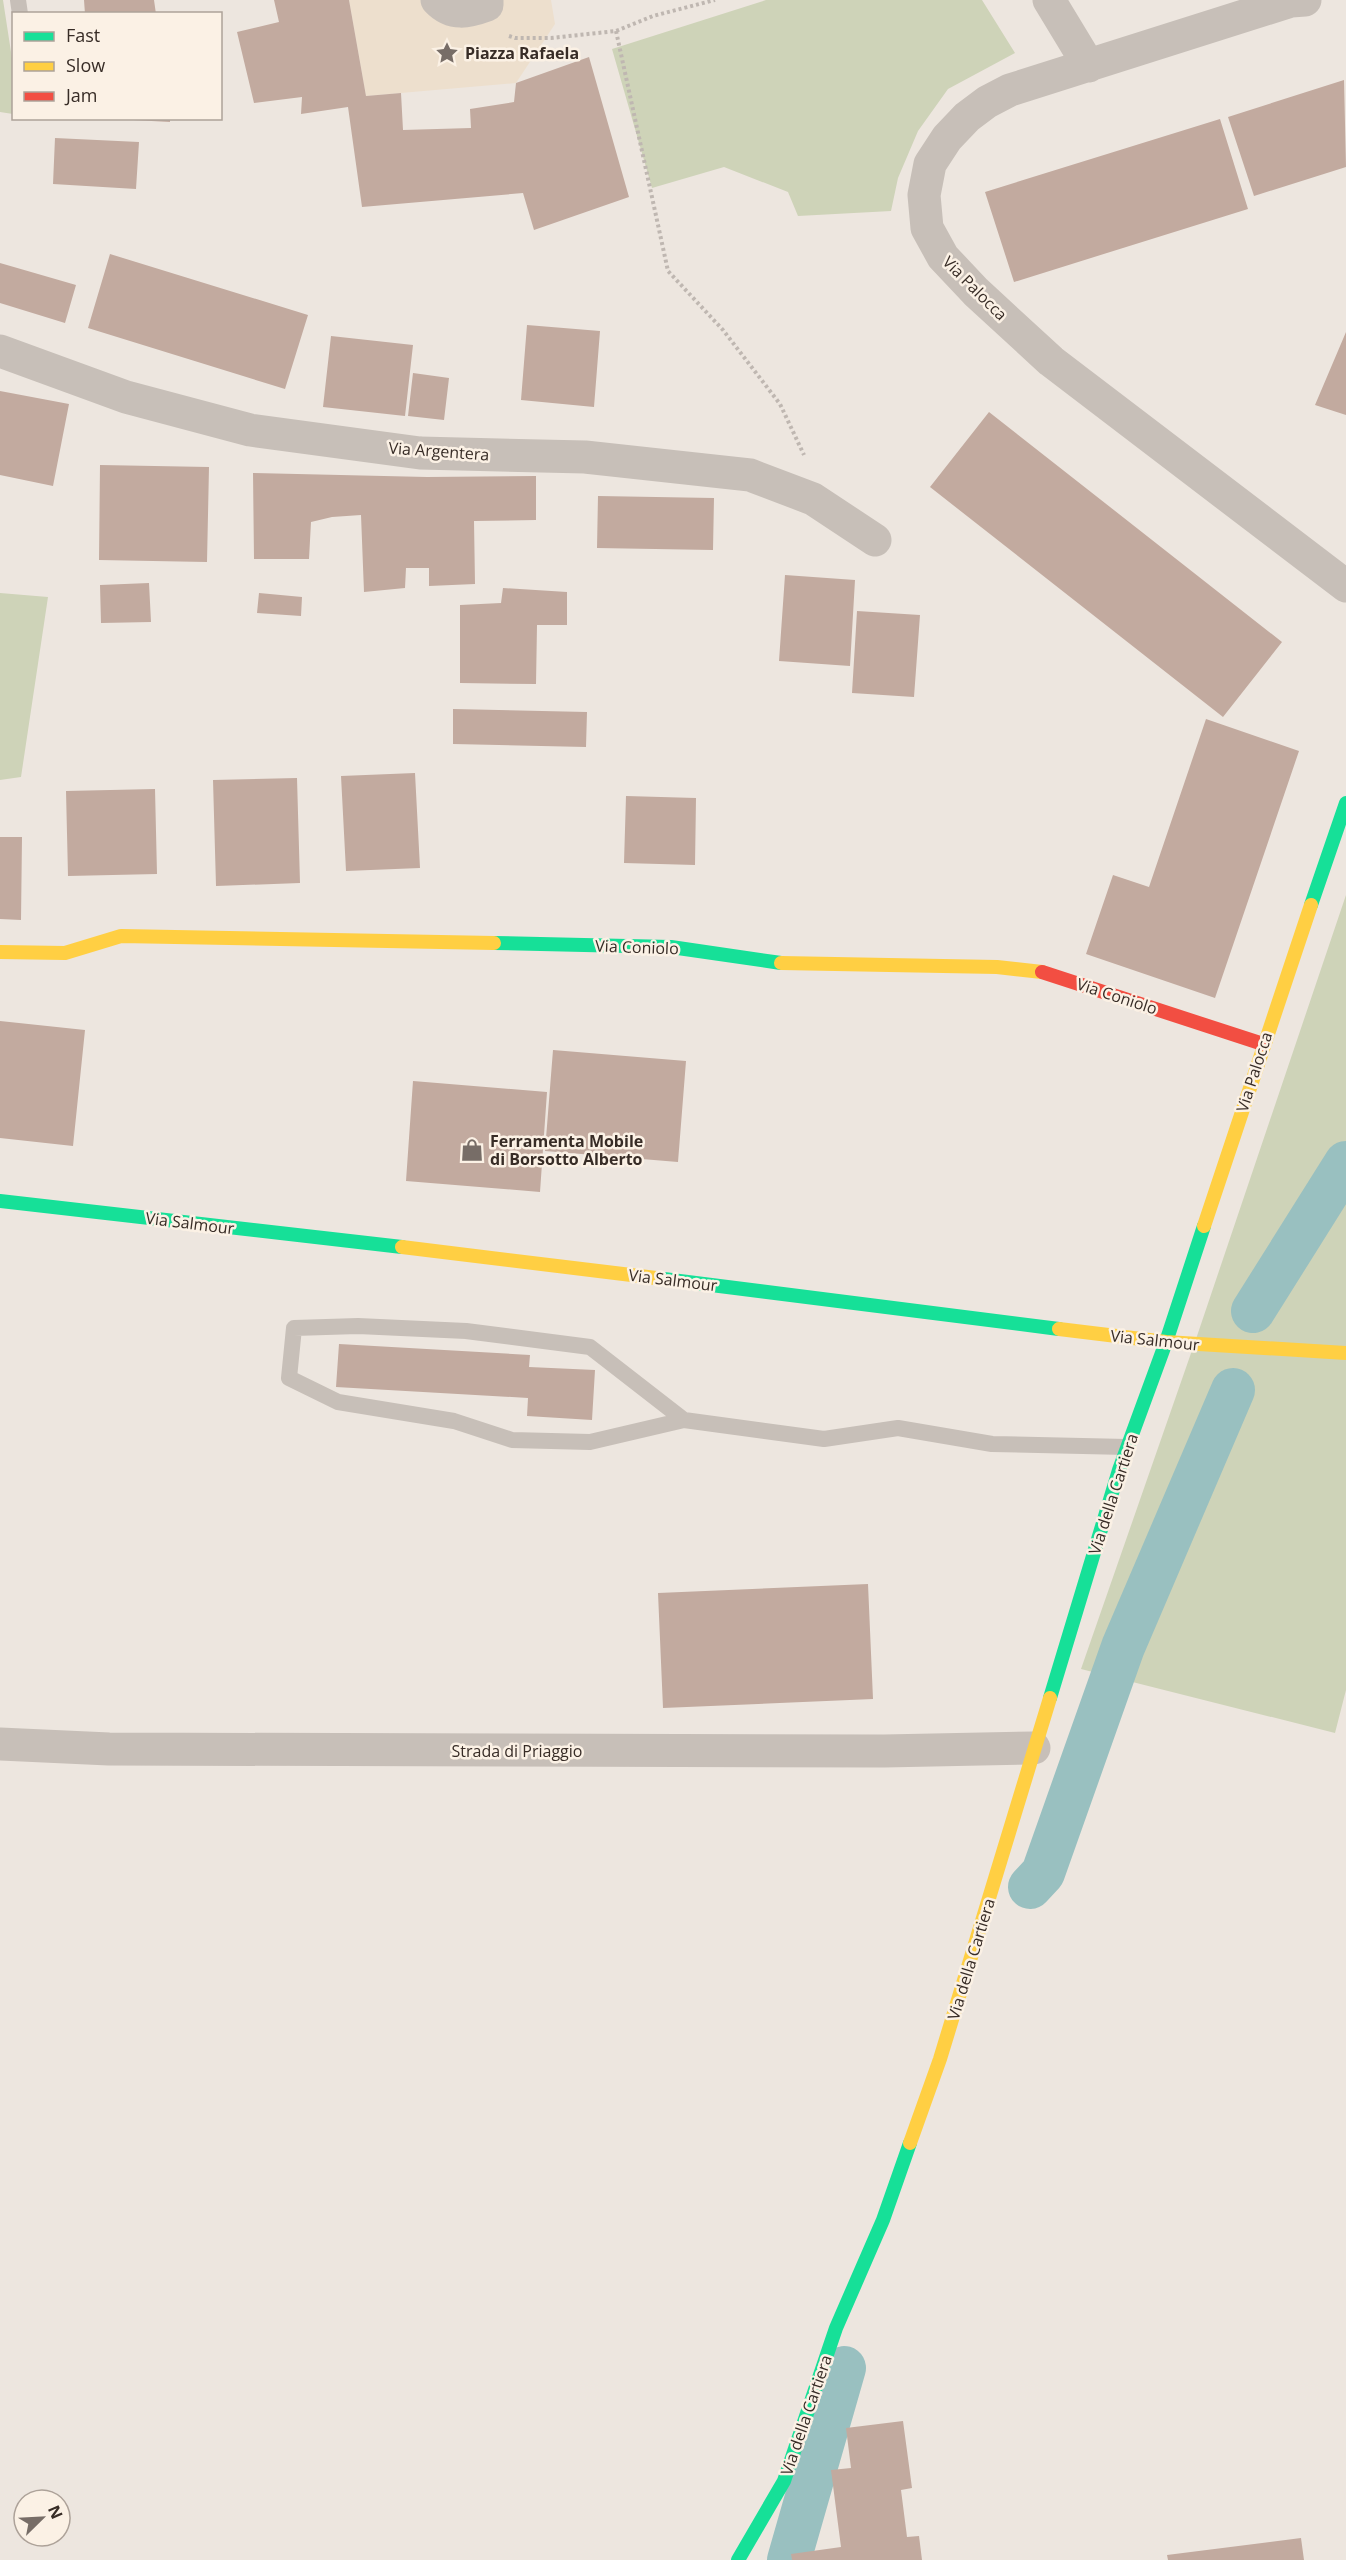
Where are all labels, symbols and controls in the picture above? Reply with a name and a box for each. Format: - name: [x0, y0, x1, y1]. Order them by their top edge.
- legend: [12, 12, 222, 120]
- text: Fast: [66, 23, 100, 47]
- place icon: Piazza Rafaela: [434, 40, 460, 66]
- place label: Piazza Rafaela: [465, 42, 579, 64]
- text: Slow: [66, 53, 105, 77]
- text: Jam: [64, 83, 98, 107]
- street label: Via Palocca: [938, 251, 1012, 325]
- street label: Via Argentera: [388, 437, 490, 465]
- street label: Via Coniolo: [595, 935, 679, 959]
- street label: Via Coniolo: [1074, 973, 1160, 1019]
- street label: Via Palocca: [1231, 1029, 1277, 1115]
- place label: Ferramenta Mobile di Borsotto Alberto: [490, 1130, 643, 1170]
- shop icon: Ferramenta Mobile di Borsotto Alberto: [459, 1137, 485, 1163]
- street label: Via Salmour: [144, 1207, 236, 1239]
- street label: Via Salmour: [627, 1264, 719, 1296]
- street label: Via Salmour: [1110, 1324, 1201, 1356]
- street label: Via della Cartiera: [1083, 1431, 1143, 1557]
- street label: Strada di Priaggio: [452, 1740, 582, 1762]
- street label: Via della Cartiera: [942, 1895, 1000, 2023]
- street label: Via della Cartiera: [775, 2352, 837, 2478]
- north arrow: [12, 2488, 72, 2548]
- text: N: [43, 2501, 68, 2522]

